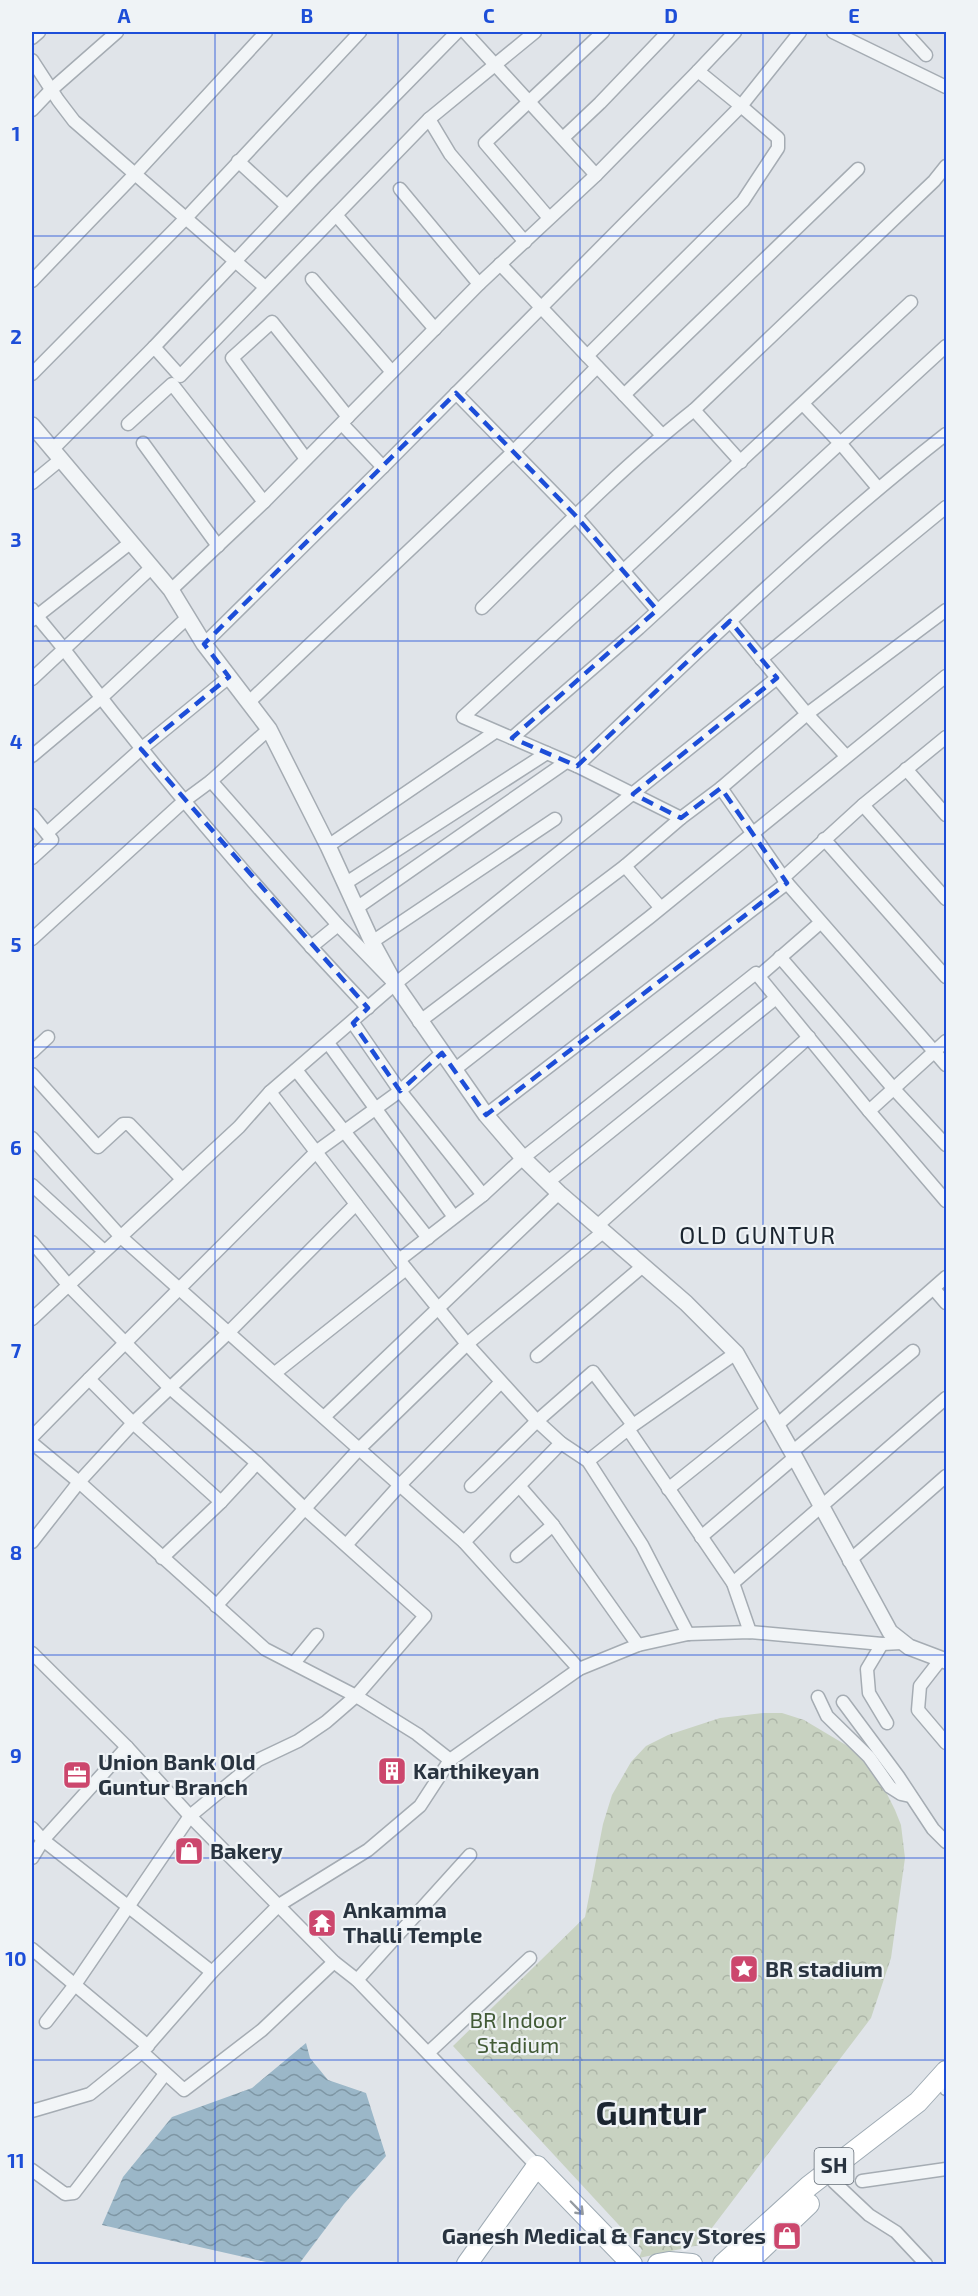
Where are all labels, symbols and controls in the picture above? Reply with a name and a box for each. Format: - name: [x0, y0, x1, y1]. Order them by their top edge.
- text: A: [117, 3, 131, 27]
- text: B: [301, 3, 313, 27]
- text: C: [483, 3, 495, 27]
- text: D: [664, 3, 678, 27]
- text: E: [848, 3, 860, 27]
- text: 1: [12, 121, 20, 145]
- text: 2: [10, 324, 22, 348]
- text: 3: [10, 527, 22, 551]
- text: 4: [10, 729, 23, 753]
- text: 5: [10, 932, 22, 956]
- text: 6: [10, 1135, 22, 1159]
- district label: OLD GUNTUR: [679, 1220, 837, 1249]
- text: 7: [11, 1338, 22, 1362]
- text: 8: [10, 1540, 22, 1564]
- text: 9: [10, 1743, 22, 1767]
- place label: Union Bank Old Guntur Branch: [98, 1748, 256, 1799]
- building icon: Karthikeyan: [376, 1755, 408, 1787]
- place label: Karthikeyan: [413, 1757, 539, 1784]
- office icon: Union Bank Old Guntur Branch: [61, 1759, 93, 1791]
- shop icon: Bakery: [173, 1835, 205, 1867]
- place label: Bakery: [210, 1837, 283, 1864]
- place label: Ankamma Thalli Temple: [343, 1896, 482, 1947]
- temple icon: Ankamma Thalli Temple: [306, 1907, 338, 1939]
- text: 10: [5, 1946, 27, 1970]
- place icon: BR stadium: [728, 1953, 760, 1985]
- place label: BR stadium: [765, 1955, 883, 1981]
- park label: BR Indoor Stadium: [469, 2006, 567, 2057]
- district label: Guntur: [595, 2091, 707, 2132]
- text: 11: [7, 2148, 25, 2172]
- road number: SH: [814, 2148, 854, 2184]
- one-way arrow: [570, 2201, 585, 2216]
- shop icon: Ganesh Medical & Fancy Stores: [771, 2220, 803, 2252]
- place label: Ganesh Medical & Fancy Stores: [442, 2222, 766, 2249]

